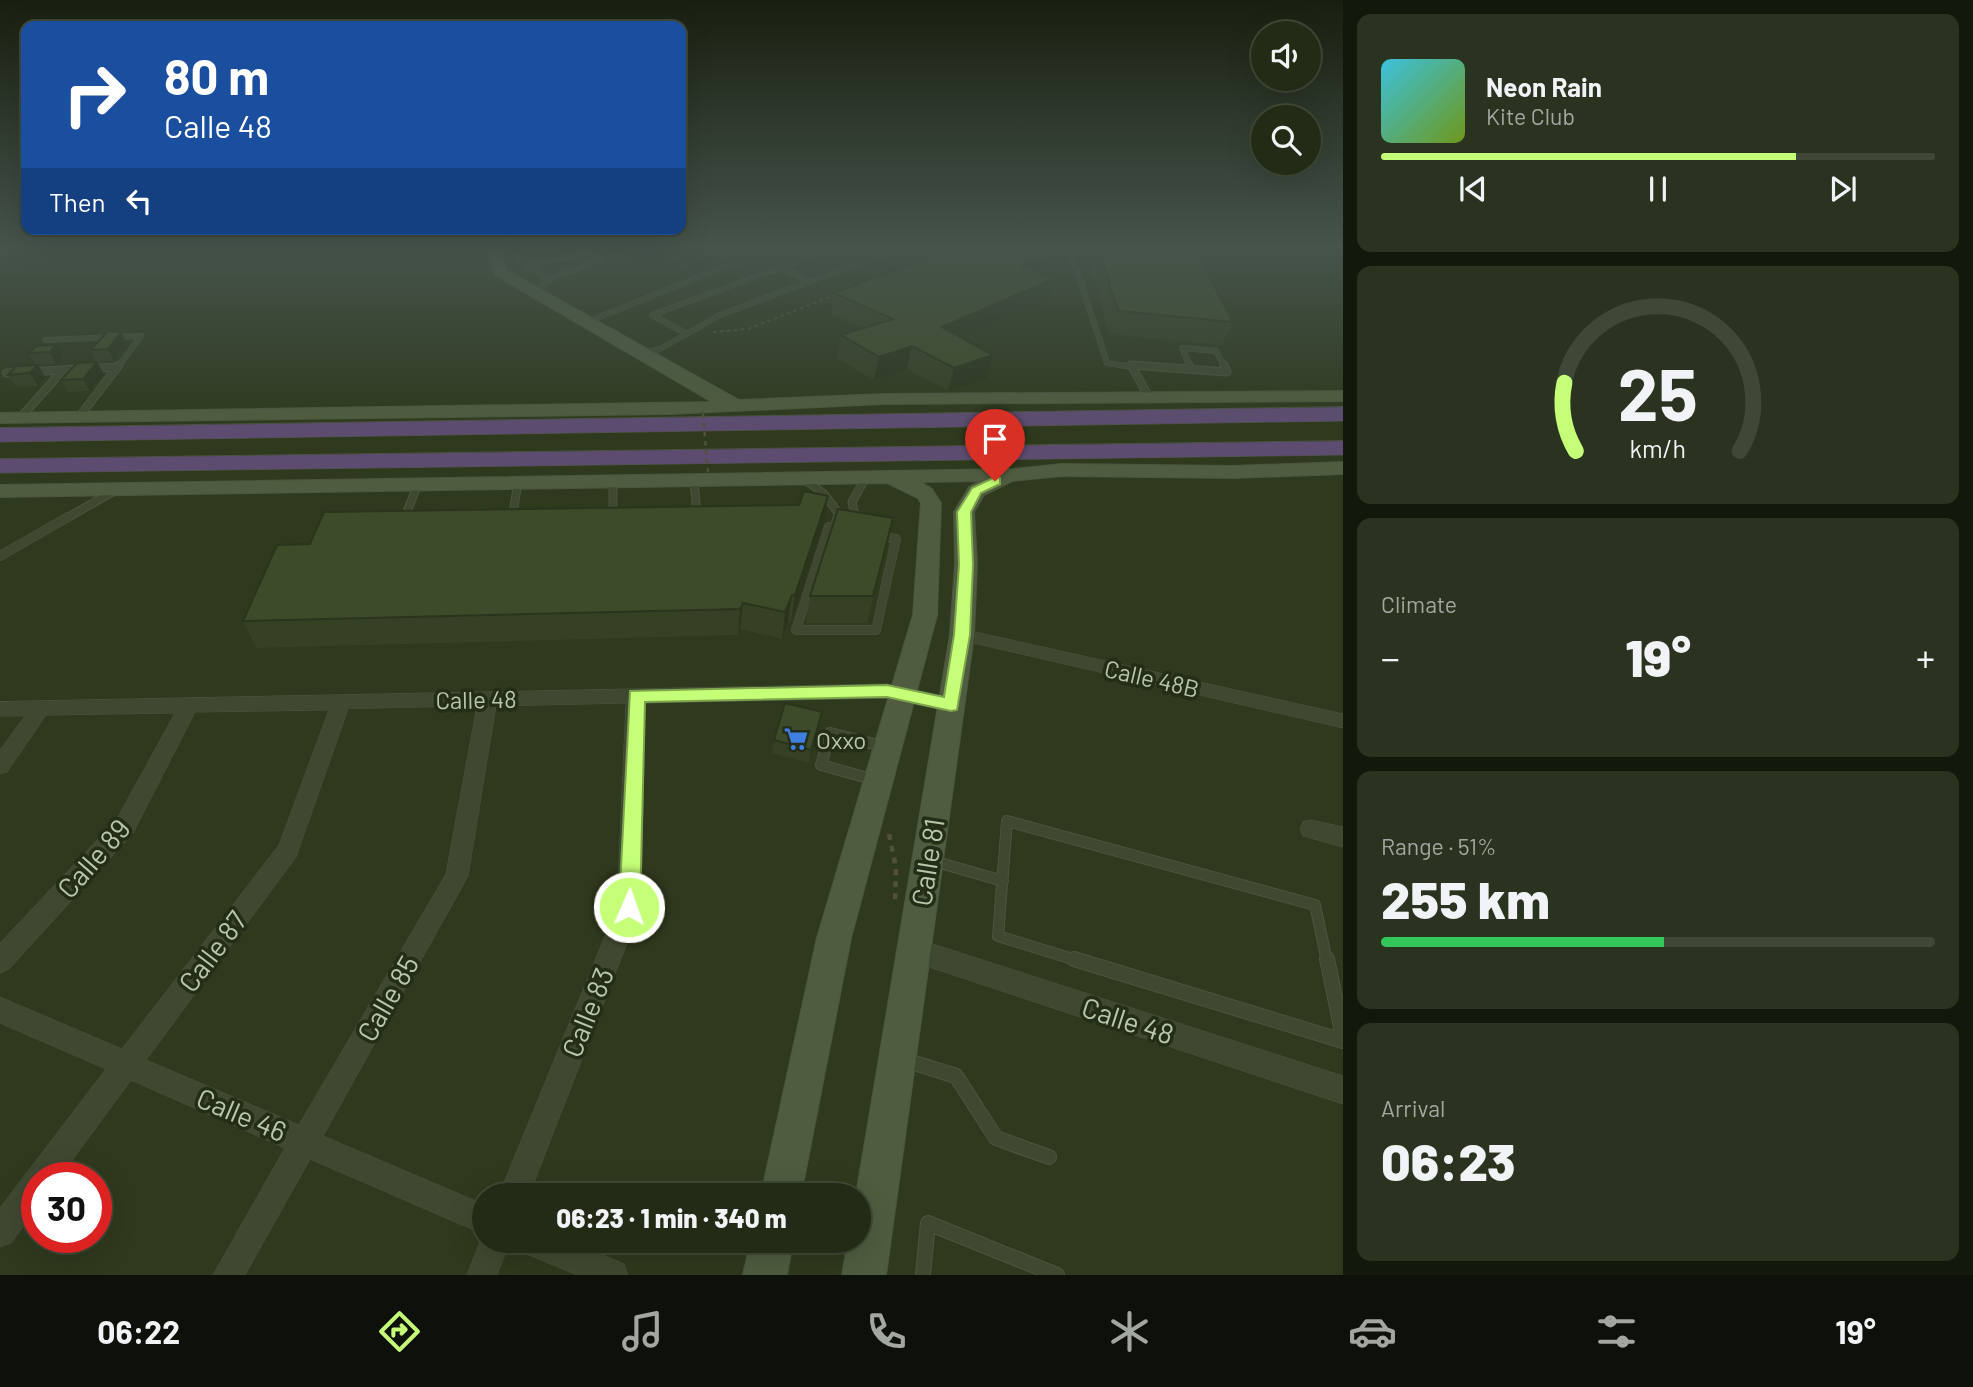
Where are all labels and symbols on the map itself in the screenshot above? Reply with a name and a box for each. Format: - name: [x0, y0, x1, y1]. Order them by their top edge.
- pin: [965, 409, 1025, 481]
- street label: Calle 48B: [1102, 653, 1202, 703]
- street label: Calle 48: [435, 684, 517, 714]
- supermarket icon: Oxxo: [782, 725, 810, 753]
- place label: Oxxo: [816, 725, 866, 754]
- street label: Calle 89: [49, 811, 137, 905]
- street label: Calle 81: [903, 816, 951, 908]
- position arrow: [592, 870, 666, 944]
- street label: Calle 87: [171, 904, 253, 998]
- street label: Calle 85: [349, 949, 425, 1047]
- street label: Calle 83: [554, 962, 620, 1062]
- street label: Calle 48: [1078, 989, 1178, 1051]
- street label: Calle 46: [192, 1080, 292, 1148]
- speed limit sign: 30: [21, 1162, 112, 1253]

